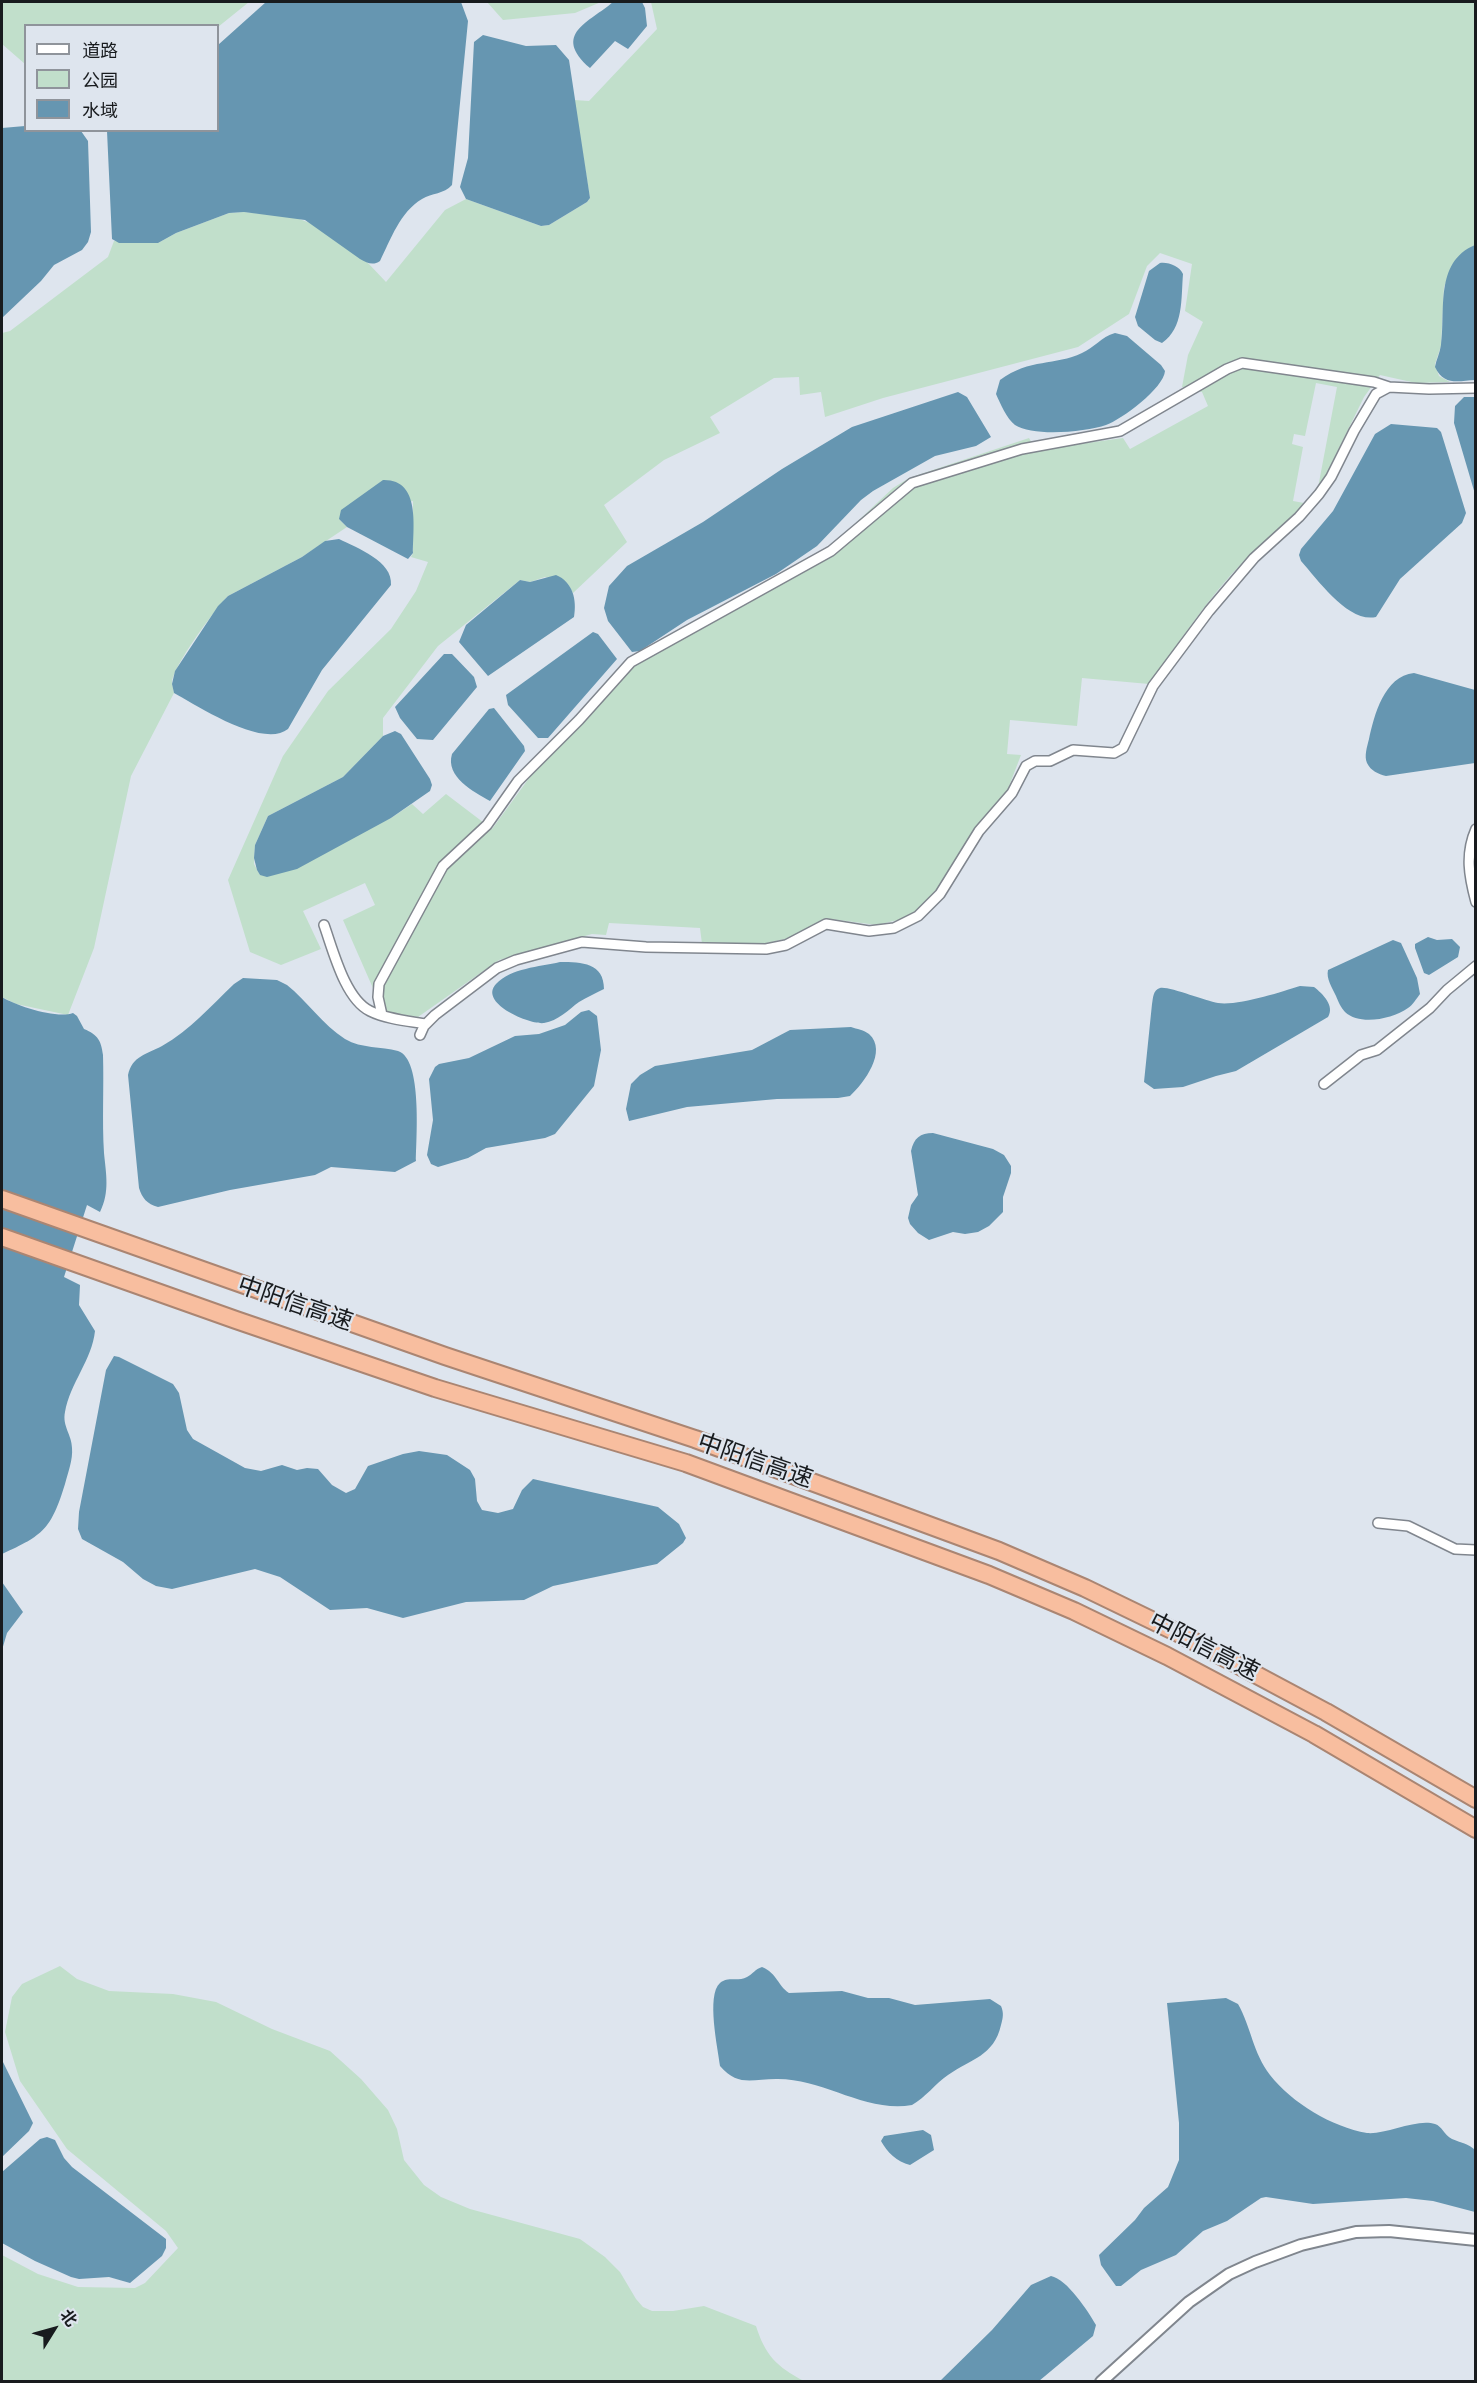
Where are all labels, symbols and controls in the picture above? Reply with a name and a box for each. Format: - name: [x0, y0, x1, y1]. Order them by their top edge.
- legend: [24, 24, 219, 132]
- text: 道路: [82, 43, 118, 61]
- text: 公园: [82, 73, 118, 91]
- text: 水域: [82, 103, 118, 121]
- street label: 中阳信高速: [234, 1271, 356, 1337]
- street label: 中阳信高速: [694, 1428, 816, 1494]
- street label: 中阳信高速: [1144, 1607, 1264, 1687]
- north arrow: [24, 2299, 84, 2359]
- text: 北: [57, 2307, 80, 2329]

